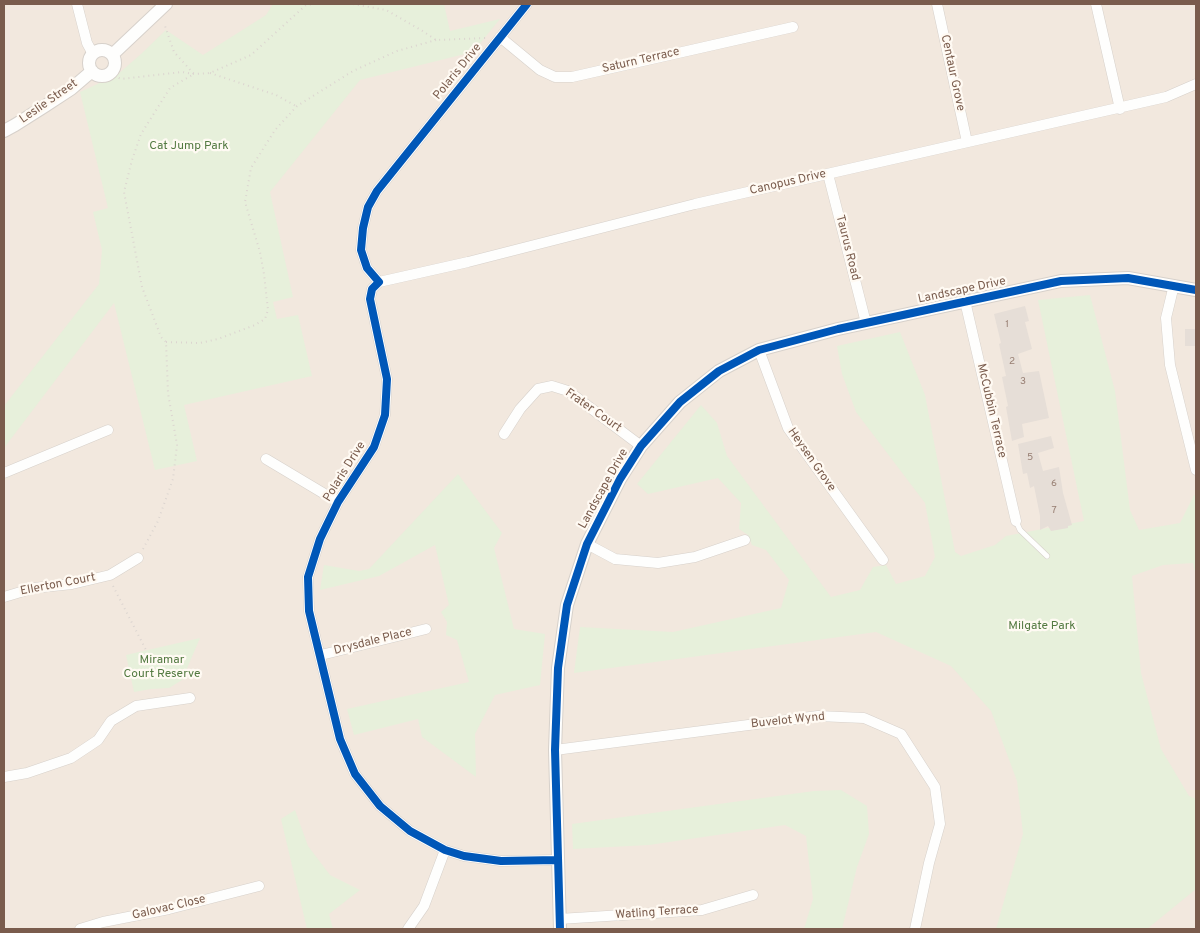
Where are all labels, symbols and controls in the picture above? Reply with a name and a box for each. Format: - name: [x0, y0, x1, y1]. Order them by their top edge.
- street label: Centaur Grove: [937, 33, 967, 113]
- street label: Polaris Drive: [431, 41, 485, 103]
- street label: Saturn Terrace: [601, 45, 681, 77]
- street label: Leslie Street: [17, 77, 81, 127]
- park label: Cat Jump Park: [149, 140, 229, 154]
- street label: Canopus Drive: [748, 167, 828, 199]
- street label: Taurus Road: [832, 214, 862, 282]
- street label: Landscape Drive: [917, 275, 1007, 307]
- house number: 1: [1005, 319, 1009, 331]
- house number: 2: [1009, 356, 1015, 368]
- street label: McCubbin Terrace: [973, 362, 1009, 460]
- house number: 3: [1020, 376, 1026, 388]
- street label: Frater Court: [562, 386, 624, 436]
- street label: Heysen Grove: [784, 425, 838, 495]
- street label: Polaris Drive: [321, 439, 369, 505]
- street label: Landscape Drive: [576, 446, 632, 532]
- house number: 5: [1027, 452, 1033, 464]
- house number: 6: [1051, 478, 1057, 490]
- house number: 7: [1051, 505, 1057, 517]
- street label: Ellerton Court: [19, 571, 97, 599]
- park label: Milgate Park: [1008, 620, 1076, 634]
- street label: Drysdale Place: [333, 625, 413, 659]
- park label: Miramar Court Reserve: [124, 654, 200, 682]
- street label: Buvelot Wynd: [750, 710, 826, 732]
- street label: Galovac Close: [131, 893, 207, 923]
- street label: Watling Terrace: [615, 903, 699, 923]

